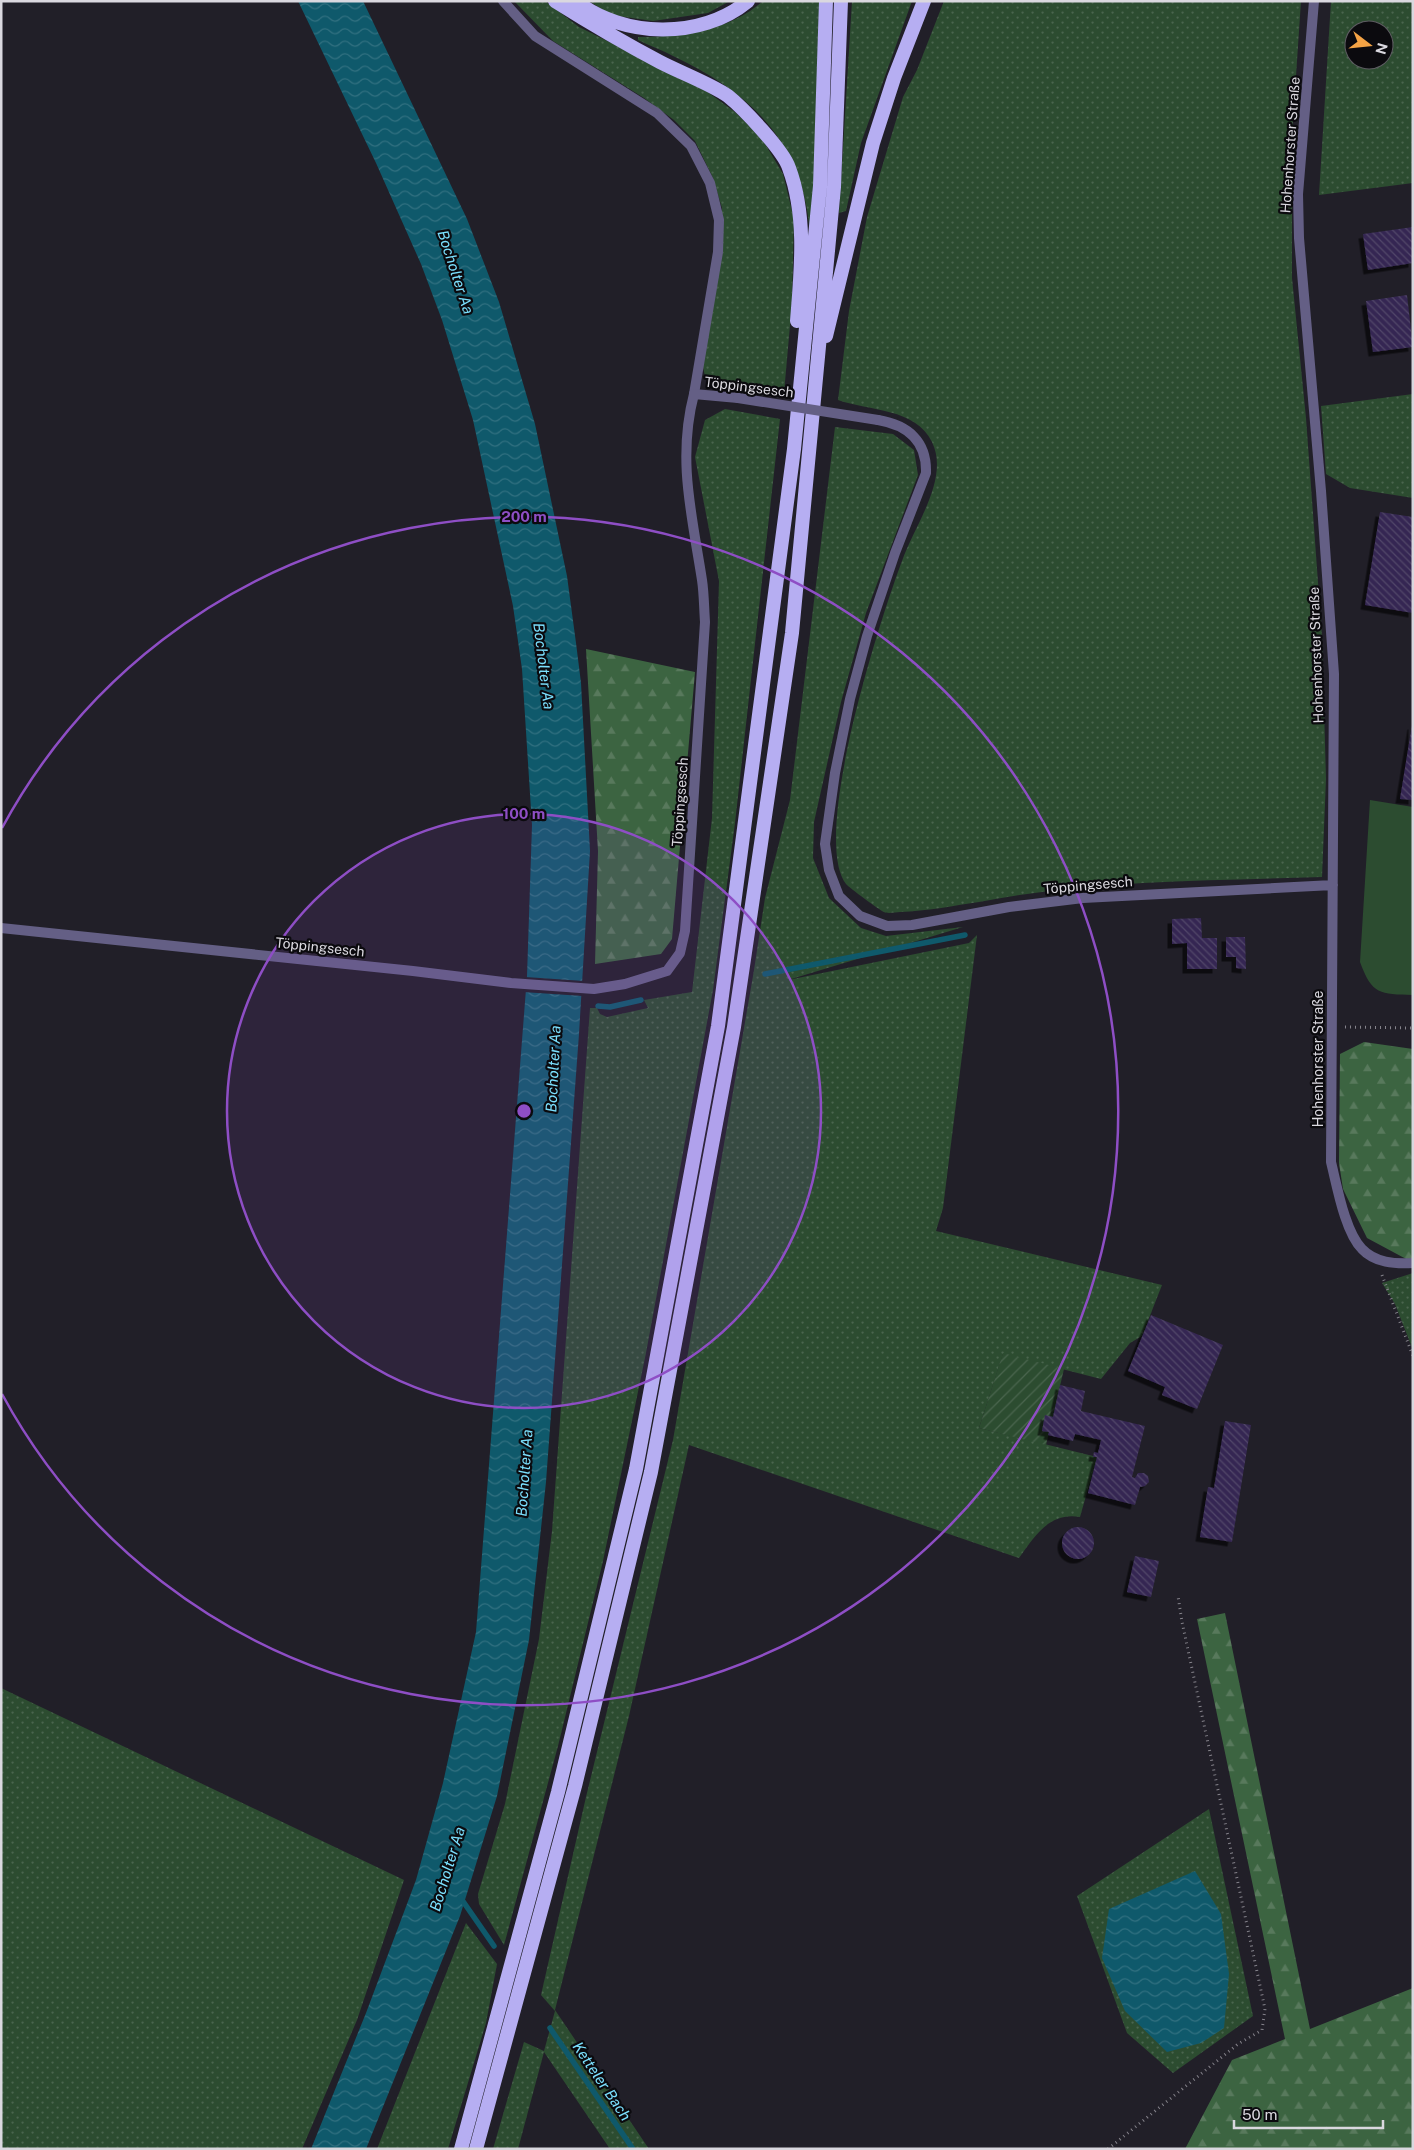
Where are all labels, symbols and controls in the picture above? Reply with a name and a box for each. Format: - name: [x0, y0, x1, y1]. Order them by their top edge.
- north arrow: [1344, 20, 1394, 70]
- text: N: [1372, 41, 1391, 56]
- street label: Hohenhorster Straße: [1277, 76, 1303, 214]
- water label: Bocholter Aa: [434, 228, 478, 316]
- street label: Töppingsesch: [704, 374, 794, 400]
- text: 200 m: [501, 508, 547, 525]
- street label: Hohenhorster Straße: [1306, 586, 1326, 724]
- water label: Bocholter Aa: [530, 622, 558, 710]
- street label: Töppingsesch: [669, 757, 691, 847]
- text: 100 m: [503, 805, 545, 822]
- street label: Töppingsesch: [1043, 873, 1133, 897]
- street label: Töppingsesch: [275, 934, 365, 960]
- street label: Hohenhorster Straße: [1310, 991, 1326, 1127]
- water label: Bocholter Aa: [542, 1025, 564, 1113]
- centre of rings: [515, 1102, 533, 1120]
- water label: Bocholter Aa: [512, 1429, 536, 1517]
- water label: Bocholter Aa: [426, 1825, 468, 1913]
- water label: Ketteler Bach: [569, 2038, 635, 2124]
- scale bar: [1234, 2098, 1383, 2130]
- text: 50 m: [1242, 2106, 1277, 2123]

